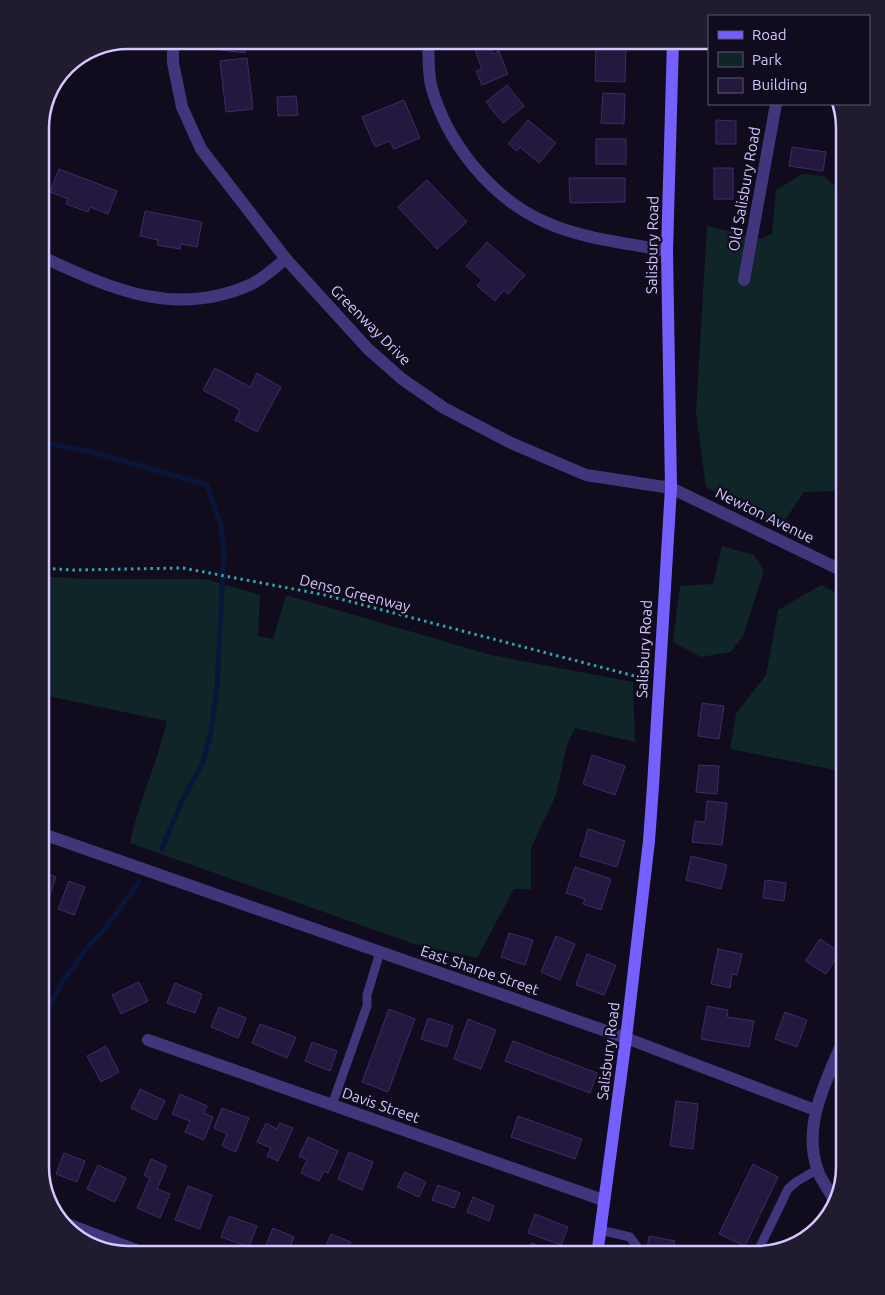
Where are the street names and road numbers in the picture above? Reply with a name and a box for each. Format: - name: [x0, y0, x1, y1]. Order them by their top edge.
- street label: Old Salisbury Road: [725, 125, 763, 253]
- street label: Salisbury Road: [643, 196, 661, 294]
- street label: Greenway Drive: [327, 281, 415, 369]
- street label: Newton Avenue: [713, 484, 817, 546]
- street label: Denso Greenway: [298, 571, 412, 615]
- street label: Salisbury Road: [633, 599, 655, 699]
- street label: East Sharpe Street: [419, 942, 542, 998]
- street label: Salisbury Road: [594, 1001, 622, 1101]
- street label: Davis Street: [340, 1084, 422, 1126]

